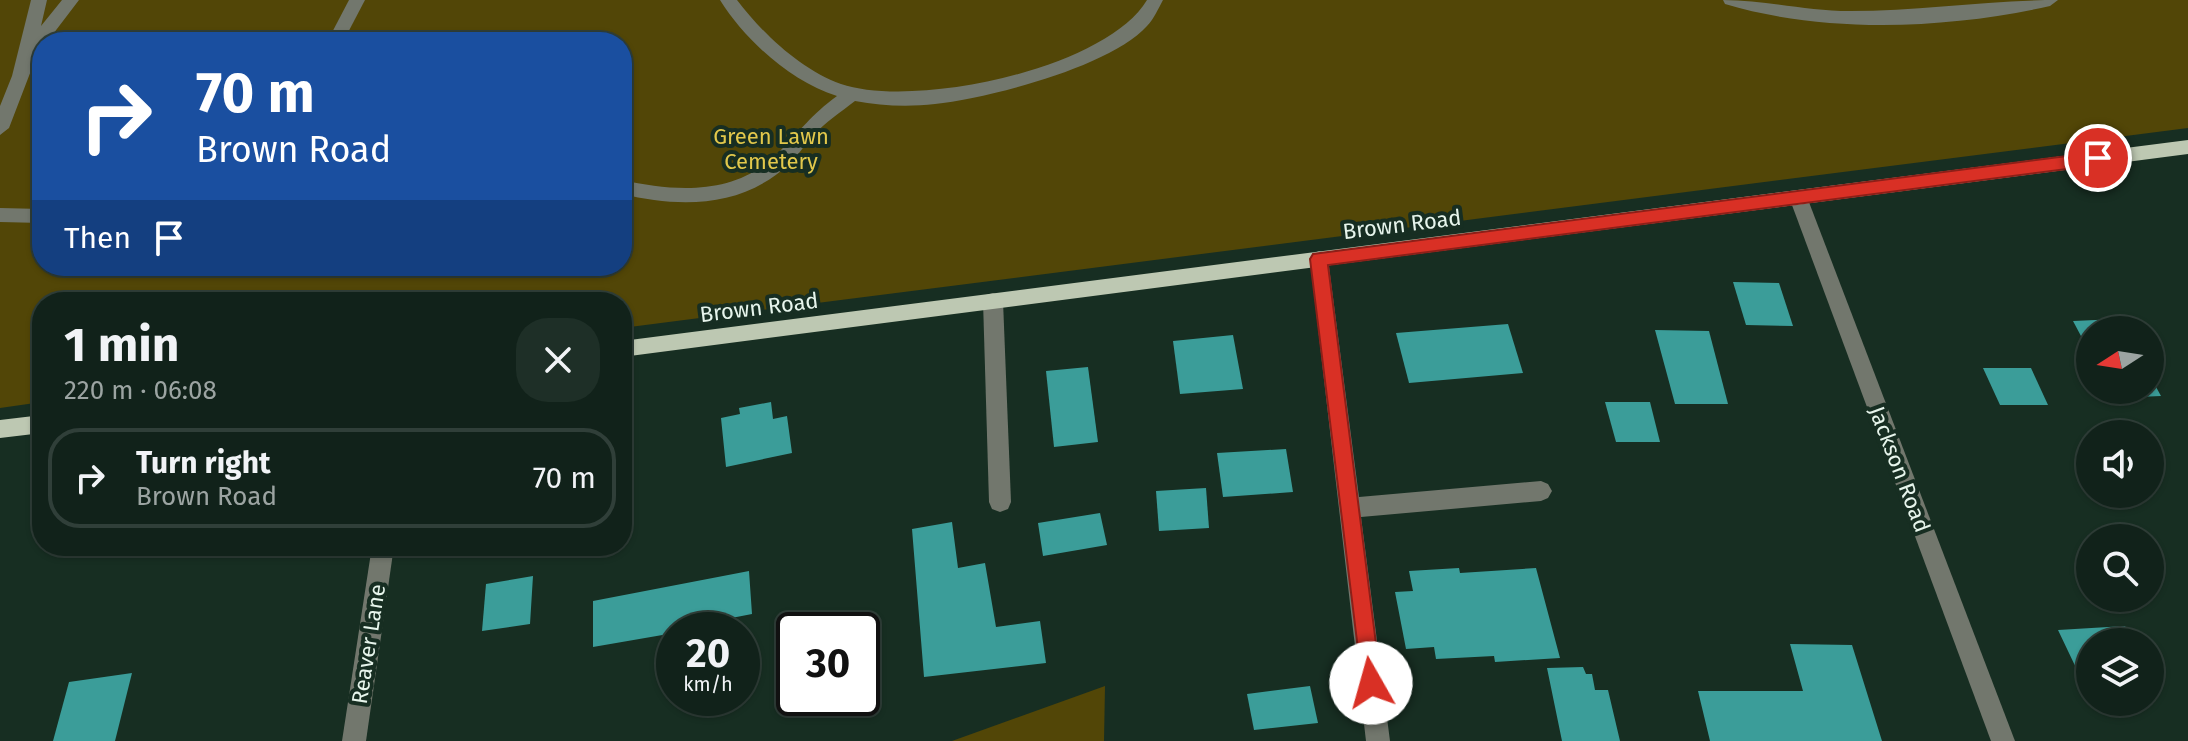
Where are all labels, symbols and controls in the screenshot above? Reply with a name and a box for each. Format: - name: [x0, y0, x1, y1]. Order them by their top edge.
- text: 70 m: [196, 60, 315, 127]
- icon: right: [64, 64, 168, 168]
- park label: Green Lawn Cemetery: [713, 123, 829, 175]
- pin: [2064, 124, 2132, 192]
- text: Brown Road: [196, 128, 391, 172]
- icon: arrive: [2076, 136, 2120, 180]
- street label: Brown Road: [1341, 204, 1463, 245]
- icon: arrive: [147, 216, 191, 260]
- text: Then: [64, 220, 131, 256]
- street label: Brown Road: [698, 287, 820, 328]
- text: 1 min: [64, 316, 179, 374]
- north arrow: [2076, 316, 2164, 404]
- map controls: [2076, 316, 2164, 716]
- button: close: [516, 318, 600, 402]
- text: 220 m · 06:08: [64, 375, 217, 406]
- street label: Jackson Road: [1863, 402, 1936, 536]
- button: sound: [2076, 420, 2164, 508]
- text: Turn right: [136, 445, 271, 481]
- icon: right: [68, 456, 112, 500]
- text: 70 m: [533, 460, 596, 496]
- text: Brown Road: [136, 481, 277, 512]
- button: search: [2076, 524, 2164, 612]
- street label: Reaver Lane: [346, 582, 391, 706]
- speed limit sign: 30: [776, 612, 880, 716]
- button: layers: [2076, 628, 2164, 716]
- text: 20: [686, 630, 730, 678]
- position arrow: [1329, 641, 1413, 725]
- text: km/h: [683, 672, 733, 696]

